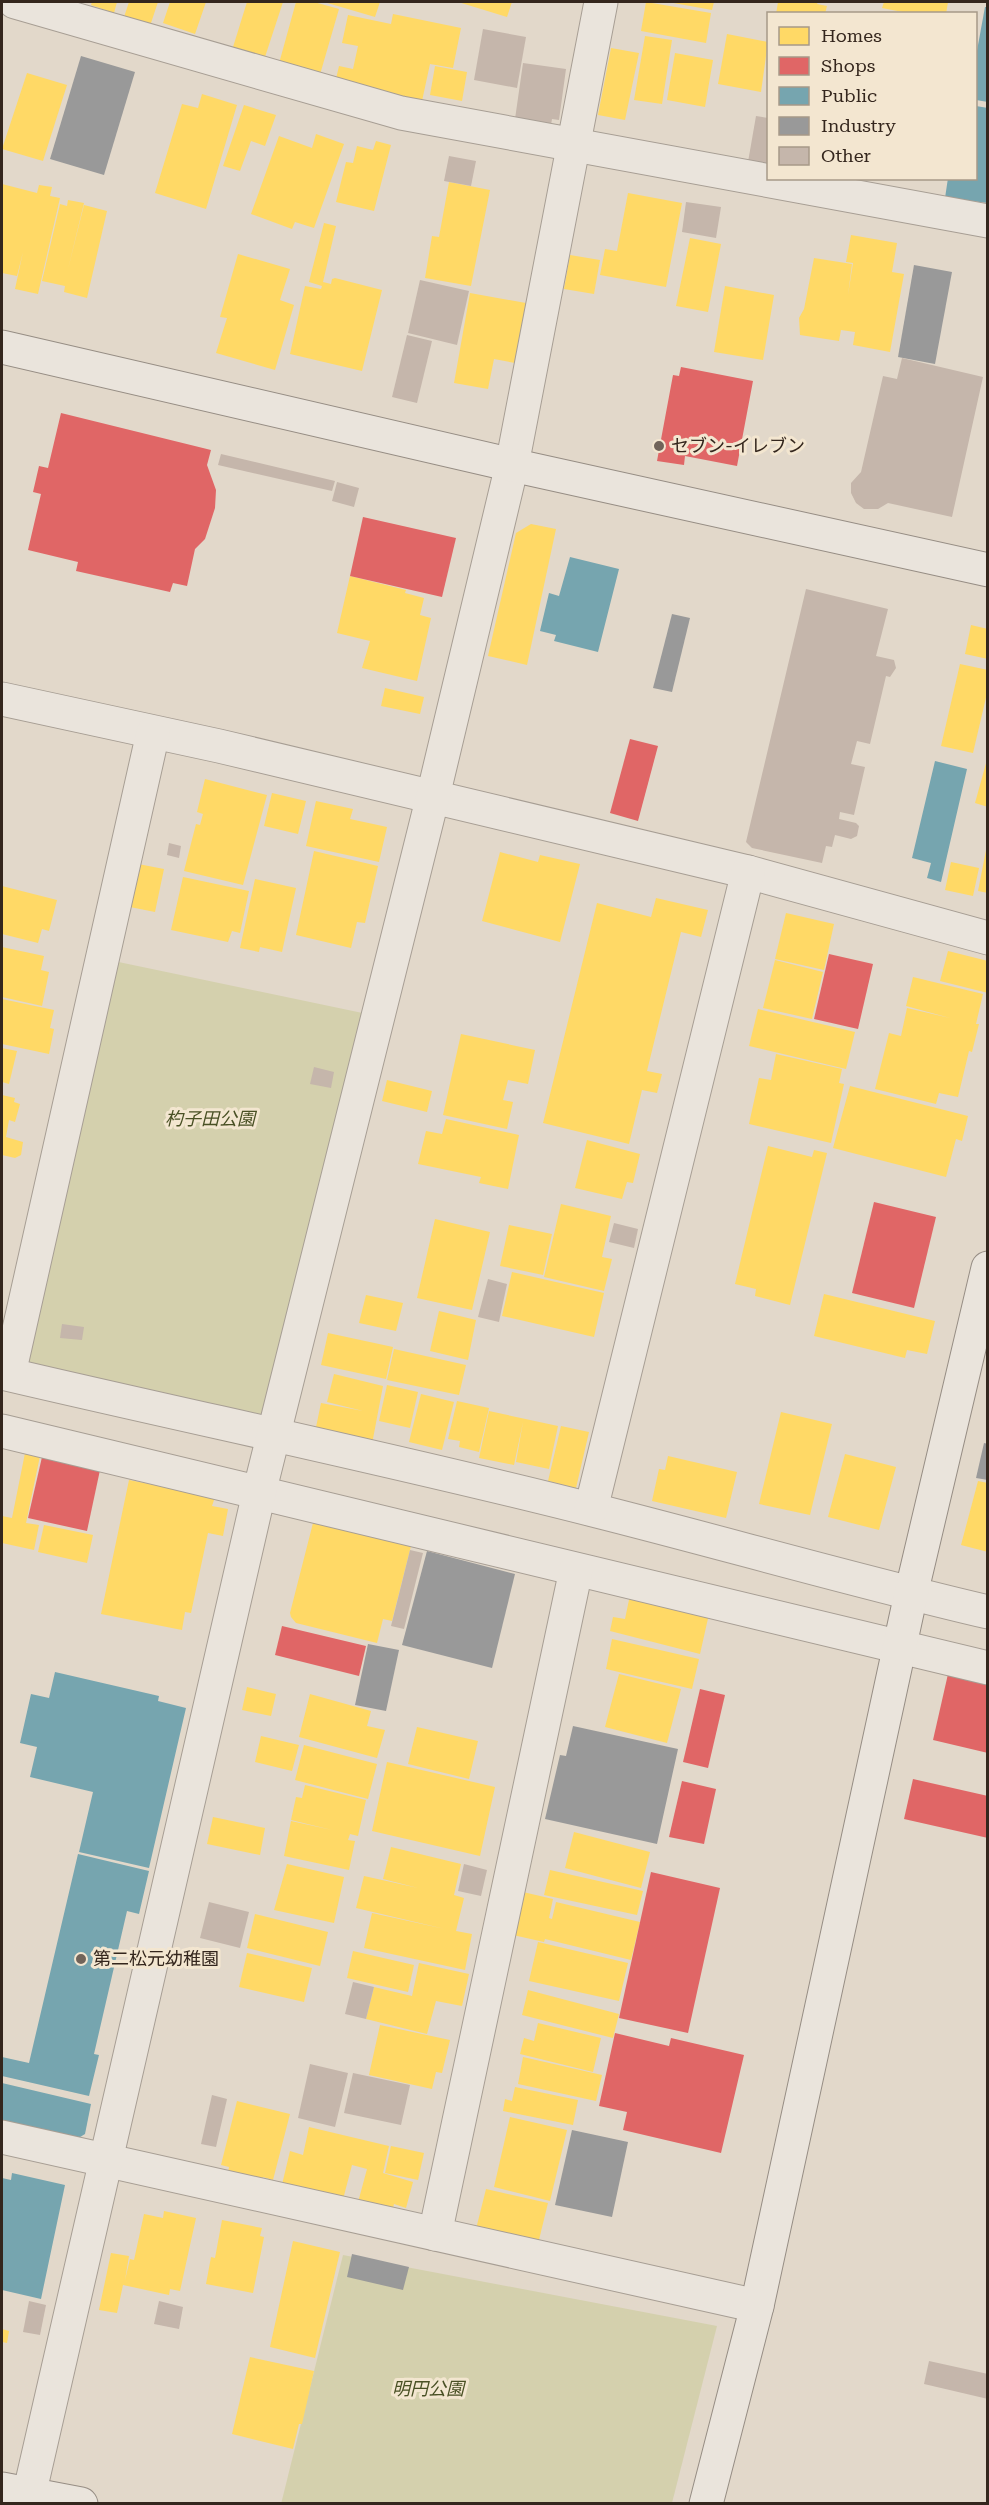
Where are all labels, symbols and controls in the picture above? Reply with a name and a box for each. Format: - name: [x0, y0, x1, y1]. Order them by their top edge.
- legend: [767, 12, 977, 180]
- text: Homes: [821, 25, 882, 46]
- text: Shops: [821, 55, 875, 76]
- text: Public: [821, 85, 877, 106]
- text: Industry: [821, 115, 896, 136]
- text: Other: [821, 145, 871, 166]
- place label: セブン-イレブン: [671, 435, 805, 456]
- marker: セブン-イレブン: [652, 439, 666, 453]
- park label: 杓子田公園: [165, 1108, 258, 1129]
- place label: 第二松元幼稚園: [93, 1948, 219, 1969]
- marker: 第二松元幼稚園: [74, 1952, 88, 1966]
- park label: 明円公園: [392, 2378, 467, 2399]

